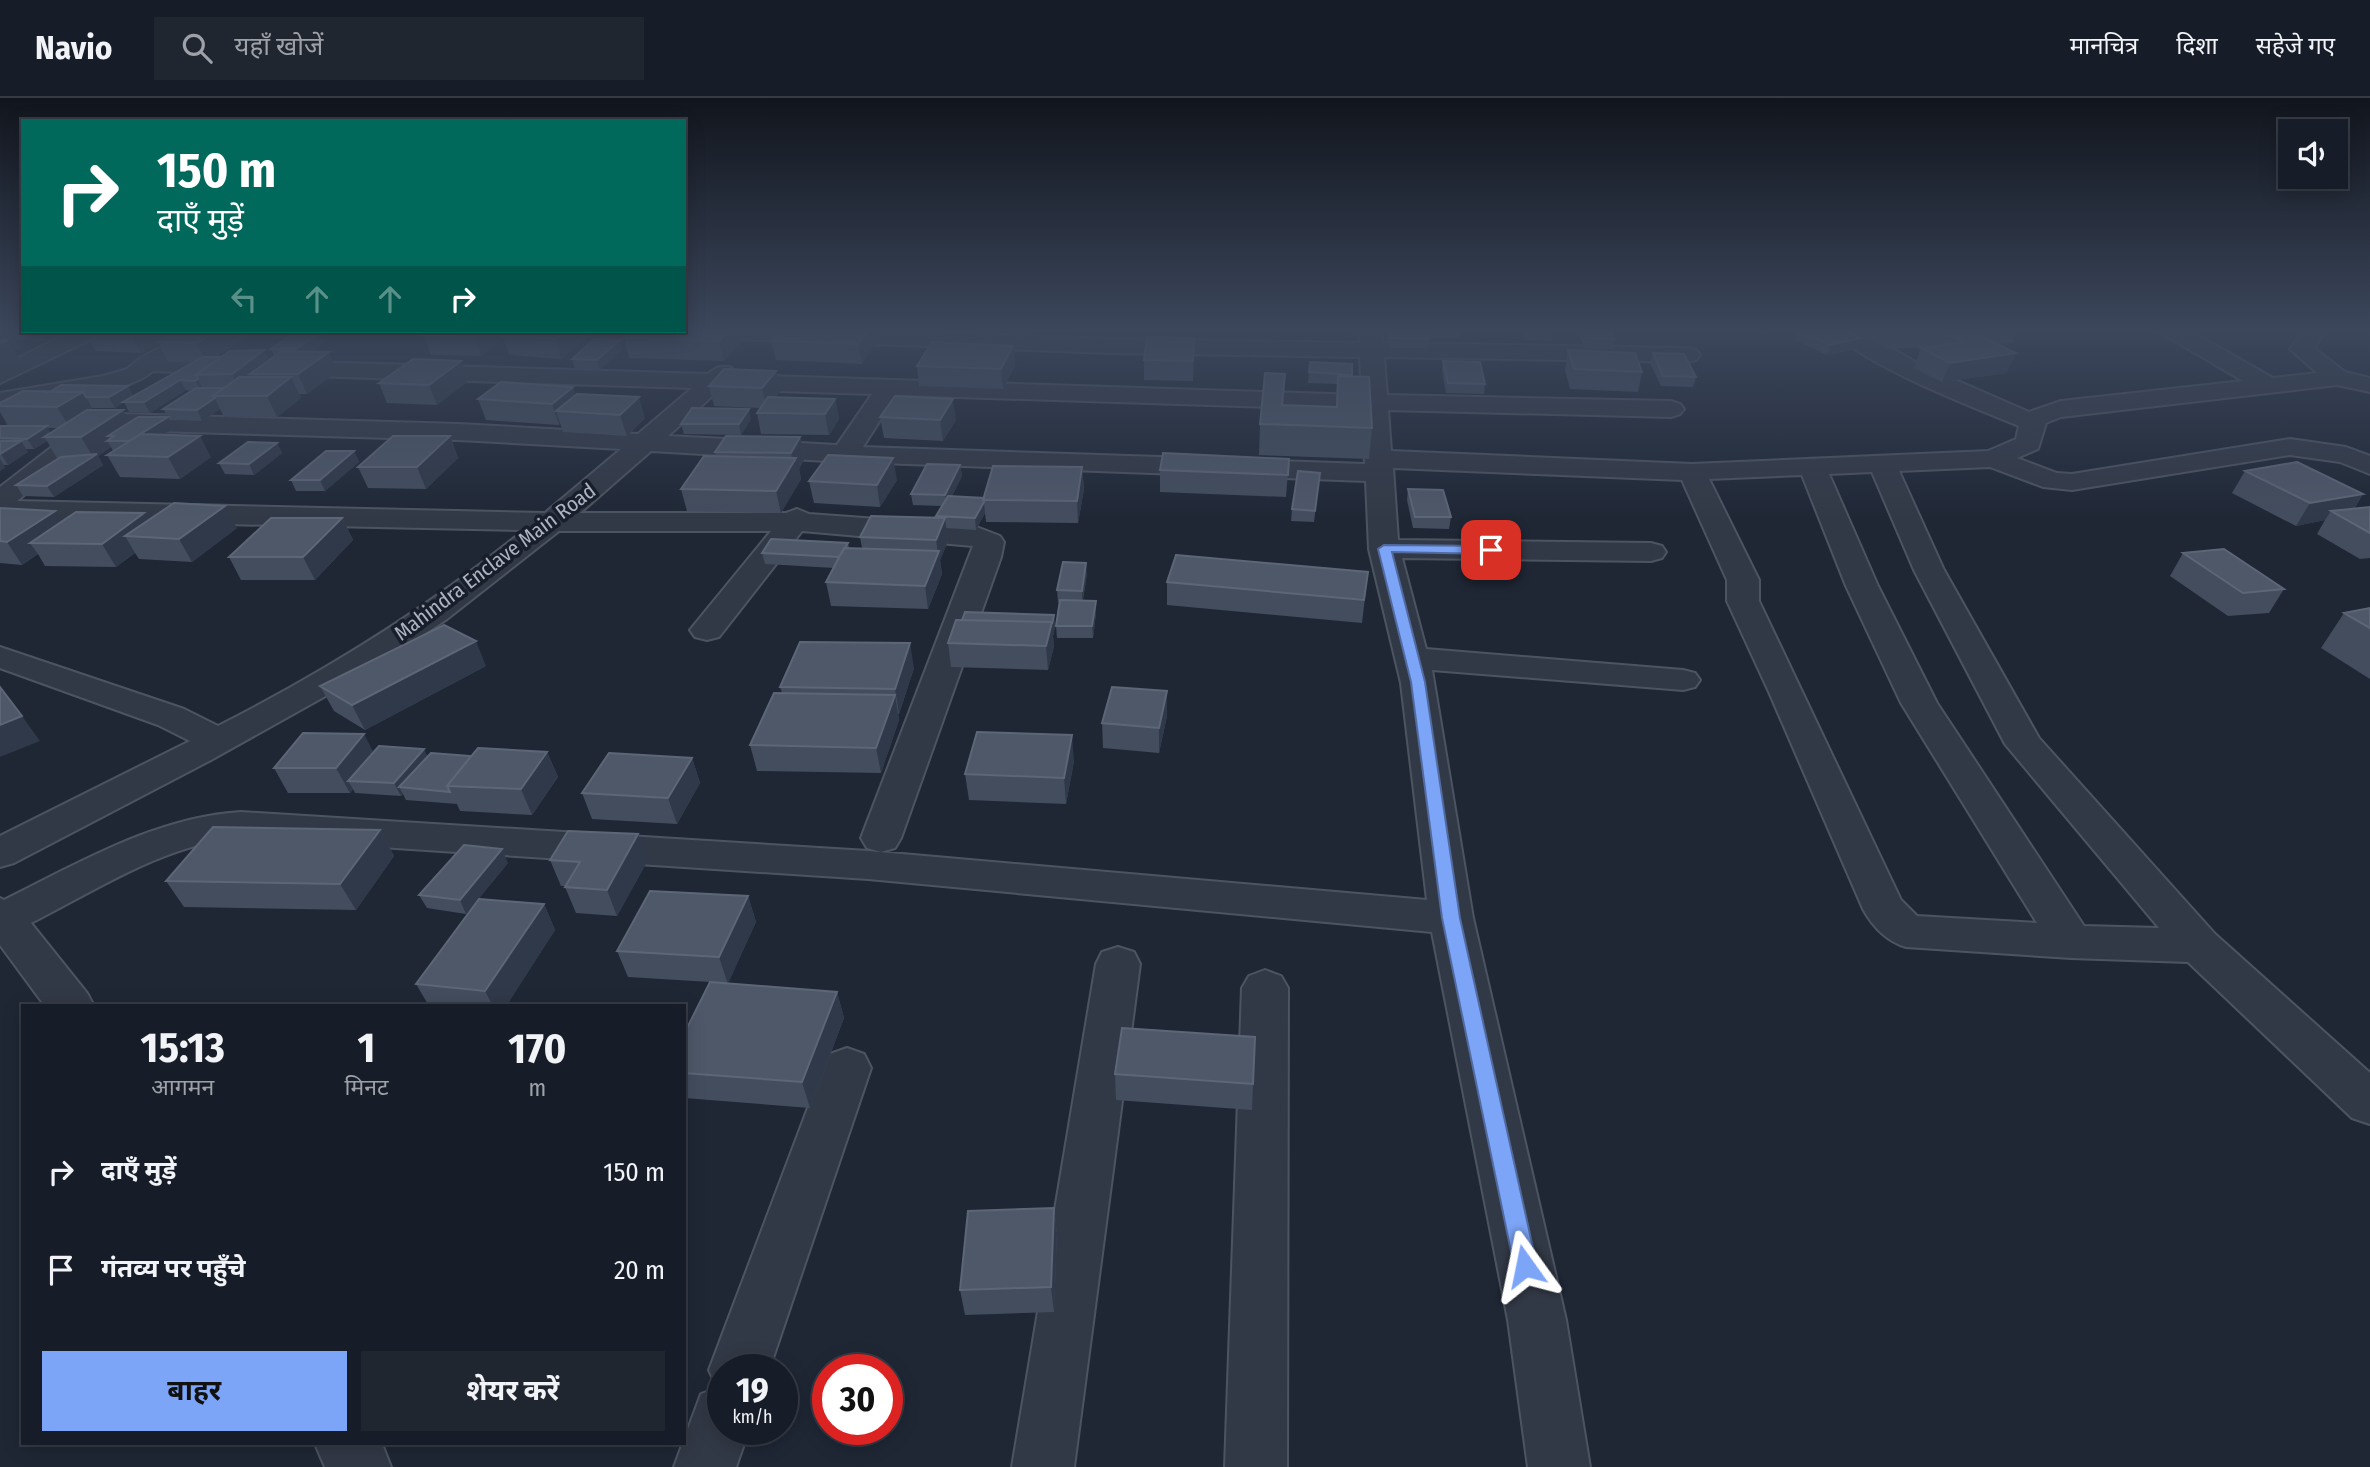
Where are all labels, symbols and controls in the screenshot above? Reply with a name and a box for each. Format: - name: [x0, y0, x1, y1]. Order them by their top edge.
- search box: [154, 17, 644, 80]
- text: Navio: [35, 28, 112, 68]
- icon: search: [178, 29, 216, 67]
- text: यहाँ खोजें: [234, 31, 323, 62]
- text: मानचित्र: [2070, 32, 2138, 60]
- text: दिशा: [2176, 32, 2218, 60]
- text: सहेजे गए: [2256, 32, 2335, 60]
- map controls: [2278, 119, 2348, 189]
- button: sound: [2278, 119, 2348, 189]
- text: 150 m: [157, 141, 276, 200]
- icon: right: [42, 147, 133, 238]
- text: दाएँ मुड़ें: [157, 201, 244, 239]
- icon: left: [225, 280, 263, 318]
- icon: ahead: [298, 280, 336, 318]
- icon: ahead: [371, 280, 409, 318]
- icon: right: [444, 280, 482, 318]
- street label: Mahindra Enclave Main Road: [389, 478, 601, 646]
- pin: [1461, 520, 1521, 580]
- icon: arrive: [1472, 531, 1510, 569]
- text: 15:13: [141, 1023, 225, 1073]
- text: 1: [358, 1023, 375, 1073]
- text: 170: [508, 1024, 566, 1074]
- text: आगमन: [151, 1073, 214, 1101]
- text: मिनट: [344, 1073, 389, 1101]
- text: m: [528, 1074, 546, 1102]
- icon: right: [42, 1153, 80, 1191]
- text: दाएँ मुड़ें: [101, 1155, 176, 1186]
- text: 150 m: [603, 1157, 665, 1188]
- position arrow: [1488, 1229, 1562, 1303]
- icon: arrive: [42, 1251, 80, 1289]
- text: गंतव्य पर पहुँचे: [101, 1253, 245, 1284]
- text: 20 m: [614, 1255, 665, 1286]
- button: बाहर: [42, 1351, 347, 1431]
- button: शेयर करें: [361, 1351, 665, 1431]
- speed limit sign: 30: [812, 1354, 903, 1445]
- text: 19: [736, 1369, 769, 1411]
- text: km/h: [732, 1406, 773, 1428]

